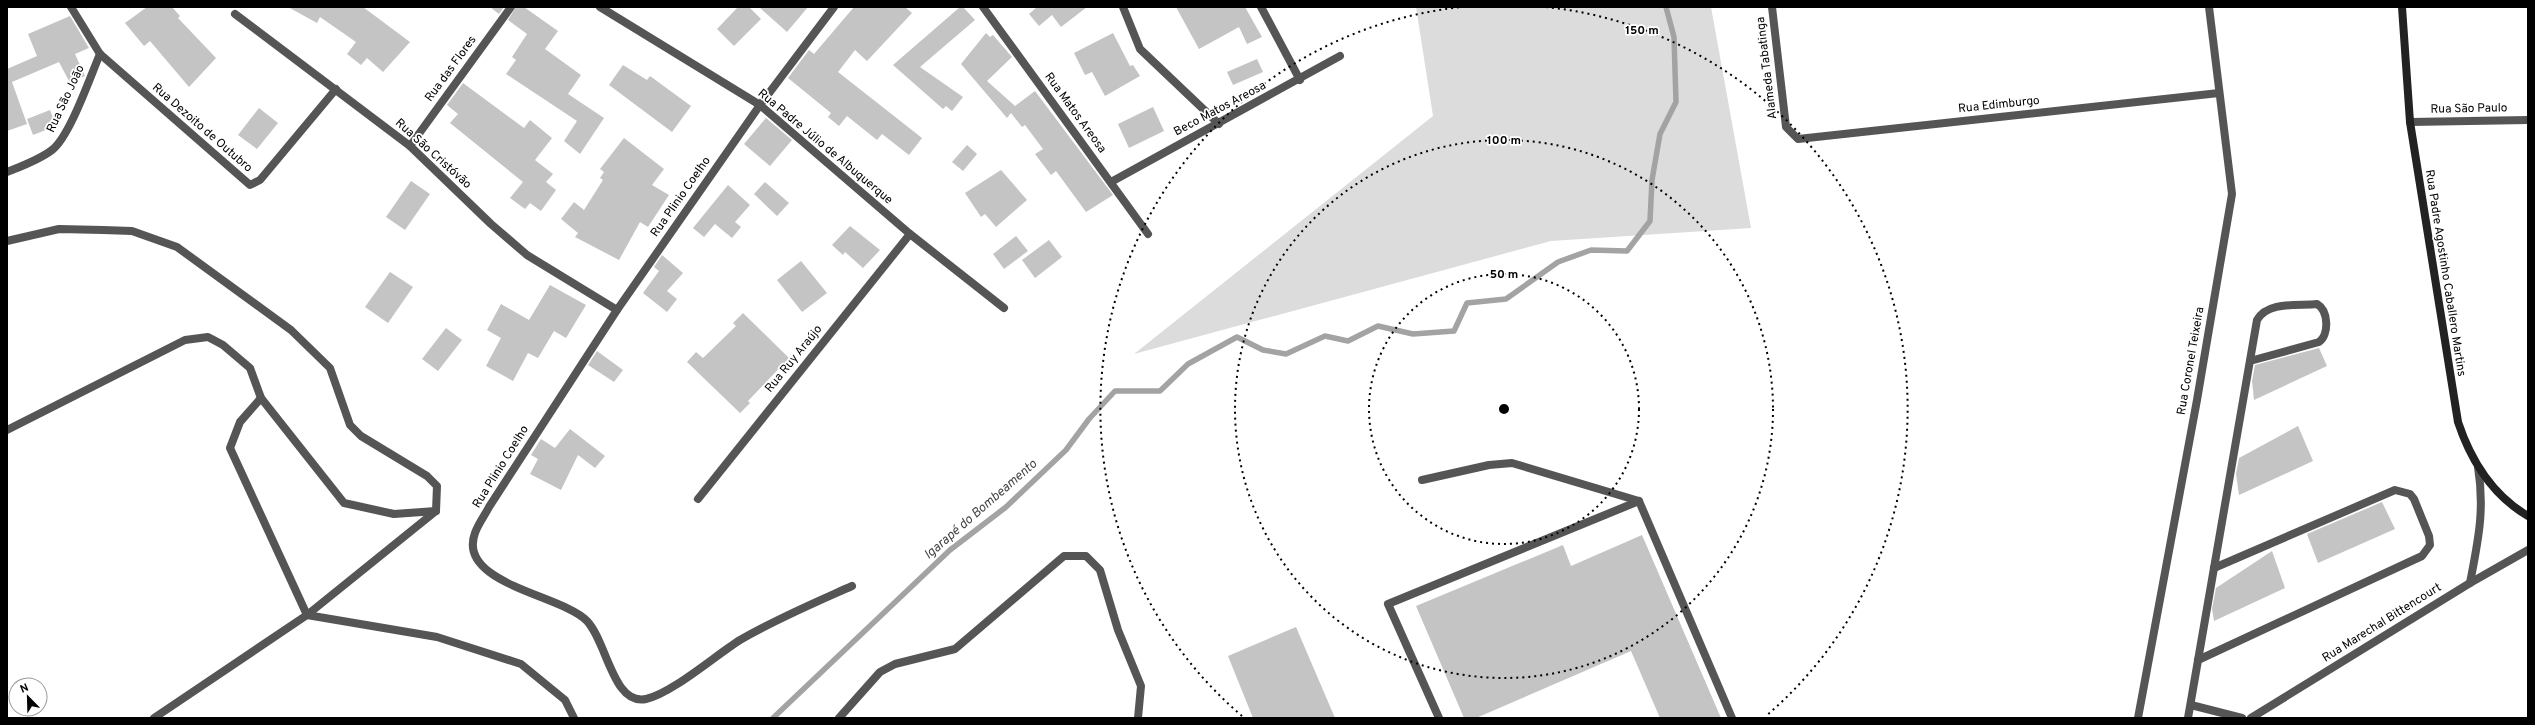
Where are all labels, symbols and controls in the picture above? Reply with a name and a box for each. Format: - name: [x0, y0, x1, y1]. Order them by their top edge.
- street label: Alameda Tabatinga: [1753, 16, 1781, 120]
- text: 150 m: [1625, 23, 1659, 39]
- street label: Rua das Flores: [422, 33, 480, 105]
- street label: Rua São João: [43, 62, 89, 135]
- street label: Rua Matos Areosa: [1040, 70, 1110, 156]
- street label: Beco Matos Areosa: [1171, 78, 1269, 140]
- street label: Rua Dezoito de Outubro: [148, 80, 256, 176]
- street label: Rua Padre Júlio de Albuquerque: [754, 86, 896, 208]
- street label: Rua Edimburgo: [1957, 93, 2041, 117]
- street label: Rua São Paulo: [2430, 100, 2508, 118]
- street label: Rua São Cristóvão: [391, 115, 475, 193]
- text: 100 m: [1487, 133, 1521, 149]
- street label: Rua Plinio Coelho: [647, 153, 715, 240]
- street label: Rua Padre Agostinho Caballero Martins: [2421, 168, 2469, 378]
- text: 50 m: [1490, 267, 1518, 283]
- street label: Rua Coronel Teixeira: [2174, 306, 2208, 416]
- street label: Rua Ruy Araújo: [762, 322, 826, 396]
- centre of rings: [1497, 402, 1511, 416]
- street label: Rua Plinio Coelho: [469, 422, 533, 511]
- water label: Igarapé do Bombeamento: [921, 457, 1041, 563]
- street label: Rua Marechal Bittencourt: [2319, 580, 2445, 666]
- north arrow: [8, 677, 48, 717]
- text: N: [18, 681, 31, 697]

